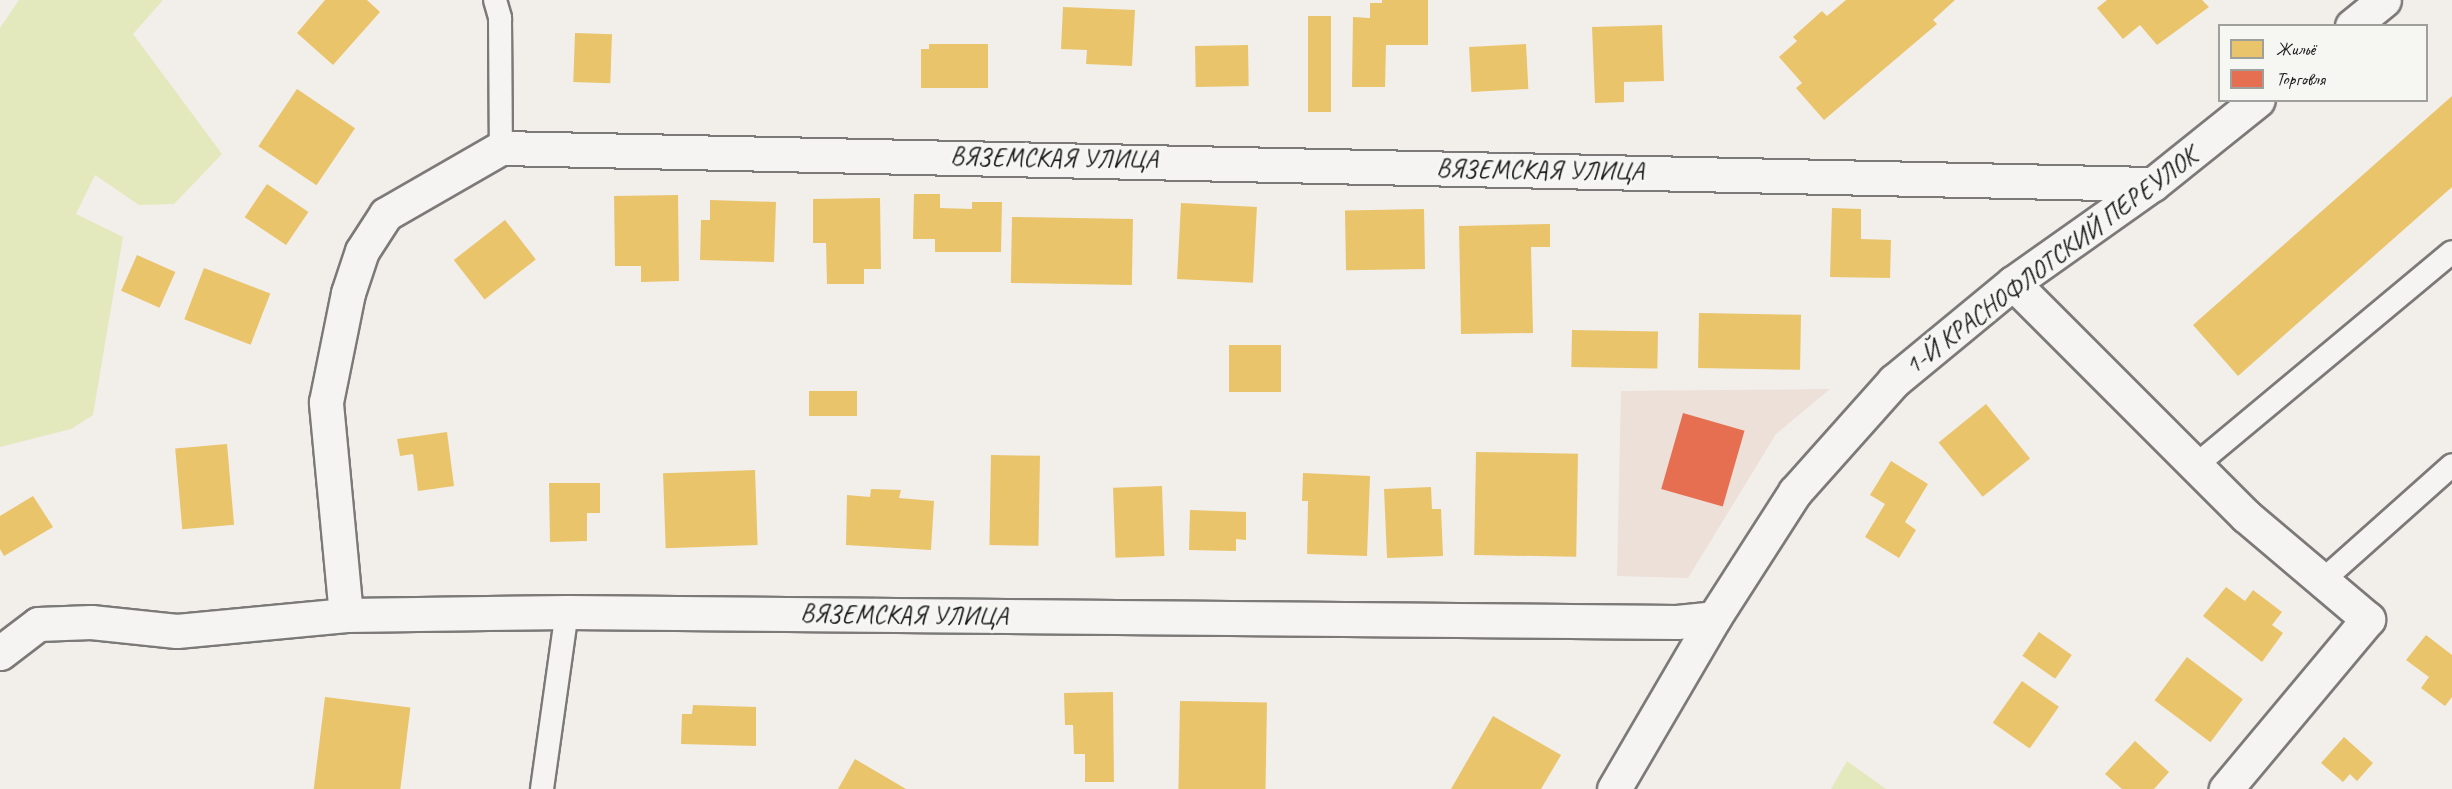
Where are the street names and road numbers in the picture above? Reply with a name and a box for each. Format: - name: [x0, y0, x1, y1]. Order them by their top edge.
- street label: ВЯЗЕМСКАЯ УЛИЦА: [950, 141, 1158, 175]
- street label: 1-Й КРАСНОФЛОТСКИЙ ПЕРЕУЛОК: [1899, 141, 2203, 381]
- street label: ВЯЗЕМСКАЯ УЛИЦА: [1436, 153, 1644, 187]
- street label: ВЯЗЕМСКАЯ УЛИЦА: [800, 598, 1008, 632]

